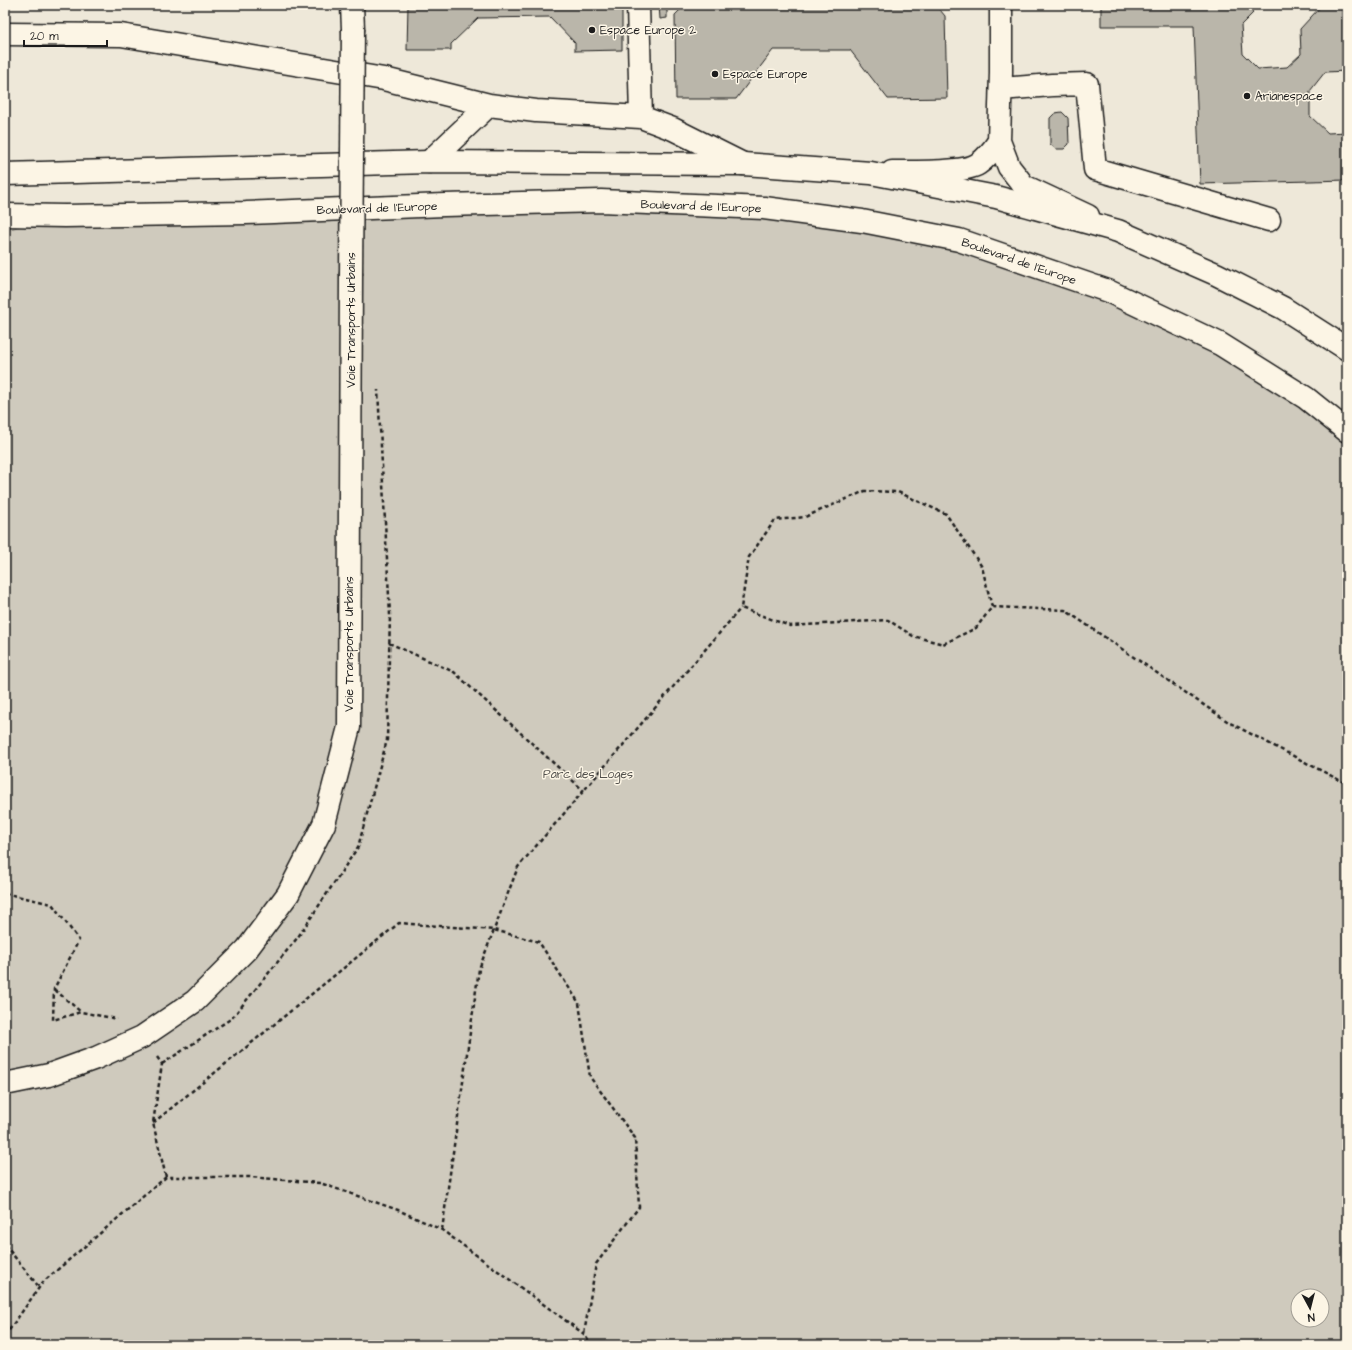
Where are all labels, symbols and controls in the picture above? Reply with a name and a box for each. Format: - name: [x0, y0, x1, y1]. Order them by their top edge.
- scale bar: [24, 22, 107, 48]
- place label: Espace Europe 2: [600, 22, 696, 39]
- marker: Espace Europe 2: [587, 25, 597, 35]
- text: 20 m: [30, 28, 59, 45]
- place label: Espace Europe: [723, 66, 808, 83]
- marker: Espace Europe: [710, 69, 720, 79]
- place label: Arianespace: [1255, 88, 1323, 105]
- marker: Arianespace: [1242, 91, 1252, 101]
- street label: Boulevard de l'Europe: [640, 196, 762, 217]
- street label: Boulevard de l'Europe: [316, 198, 438, 219]
- street label: Boulevard de l'Europe: [959, 234, 1079, 289]
- street label: Voie Transports Urbains: [343, 252, 360, 388]
- street label: Voie Transports Urbains: [341, 576, 358, 712]
- park label: Parc des Loges: [543, 766, 633, 784]
- north arrow: [1290, 1288, 1330, 1328]
- text: N: [1307, 1310, 1315, 1325]

